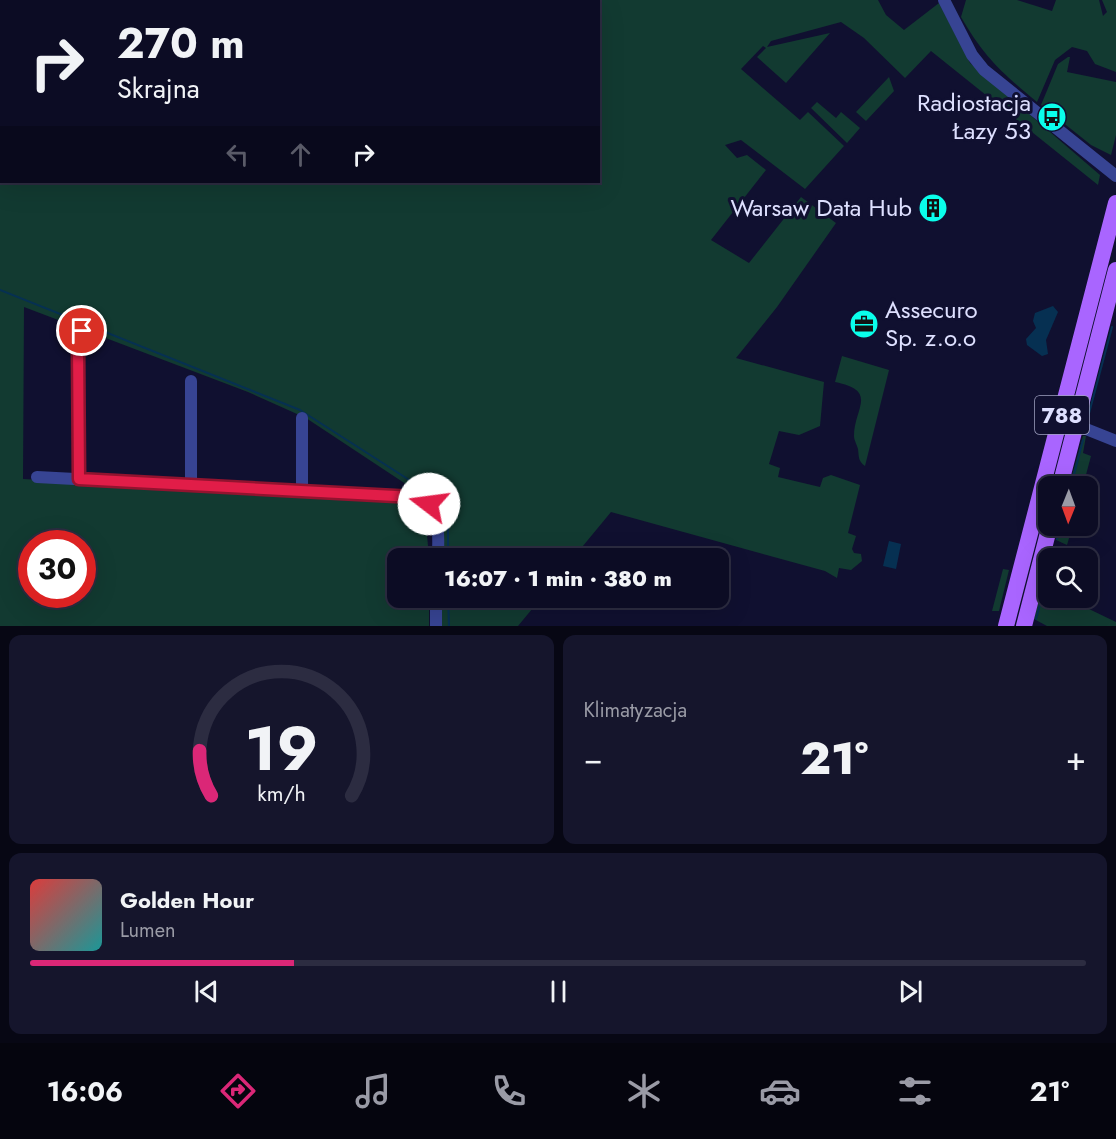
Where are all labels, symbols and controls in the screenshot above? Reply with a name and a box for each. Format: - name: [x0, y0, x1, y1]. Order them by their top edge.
- text: 270 m: [117, 13, 245, 74]
- icon: right: [18, 24, 96, 102]
- text: Skrajna: [117, 69, 200, 108]
- place label: Radiostacja Łazy 53: [917, 85, 1031, 148]
- bus stop icon: Radiostacja Łazy 53: [1036, 101, 1068, 133]
- icon: left: [221, 138, 254, 171]
- icon: ahead: [284, 138, 317, 171]
- icon: right: [347, 138, 380, 171]
- place label: Warsaw Data Hub: [730, 190, 912, 225]
- building icon: Warsaw Data Hub: [917, 192, 949, 224]
- place label: Assecuro Sp. z.o.o: [885, 292, 978, 355]
- pin: [56, 305, 107, 356]
- office icon: Assecuro Sp. z.o.o: [848, 308, 880, 340]
- icon: arrive: [65, 314, 98, 347]
- road number: 788: [1035, 396, 1089, 434]
- position arrow: [397, 472, 461, 536]
- north arrow: [1038, 476, 1098, 536]
- map controls: [1038, 476, 1098, 608]
- speed limit sign: 30: [18, 530, 96, 608]
- button: search: [1038, 548, 1098, 608]
- text: 16:07 · 1 min · 380 m: [444, 562, 672, 594]
- text: Klimatyzacja: [584, 696, 687, 725]
- text: 19: [244, 703, 318, 793]
- text: 21°: [800, 726, 868, 791]
- text: −: [584, 735, 603, 782]
- text: +: [1066, 735, 1086, 782]
- text: km/h: [257, 779, 305, 810]
- text: Golden Hour: [120, 884, 254, 916]
- text: Lumen: [120, 916, 176, 945]
- icon: previous: [190, 975, 223, 1008]
- icon: pause: [542, 975, 575, 1008]
- icon: next: [894, 975, 927, 1008]
- icon: directions: [217, 1070, 259, 1112]
- icon: music: [352, 1070, 394, 1112]
- icon: phone: [488, 1070, 530, 1112]
- icon: climate: [623, 1070, 665, 1112]
- icon: car: [759, 1070, 801, 1112]
- icon: filters: [894, 1070, 936, 1112]
- text: 16:06: [47, 1072, 123, 1111]
- text: 21°: [1030, 1072, 1069, 1111]

